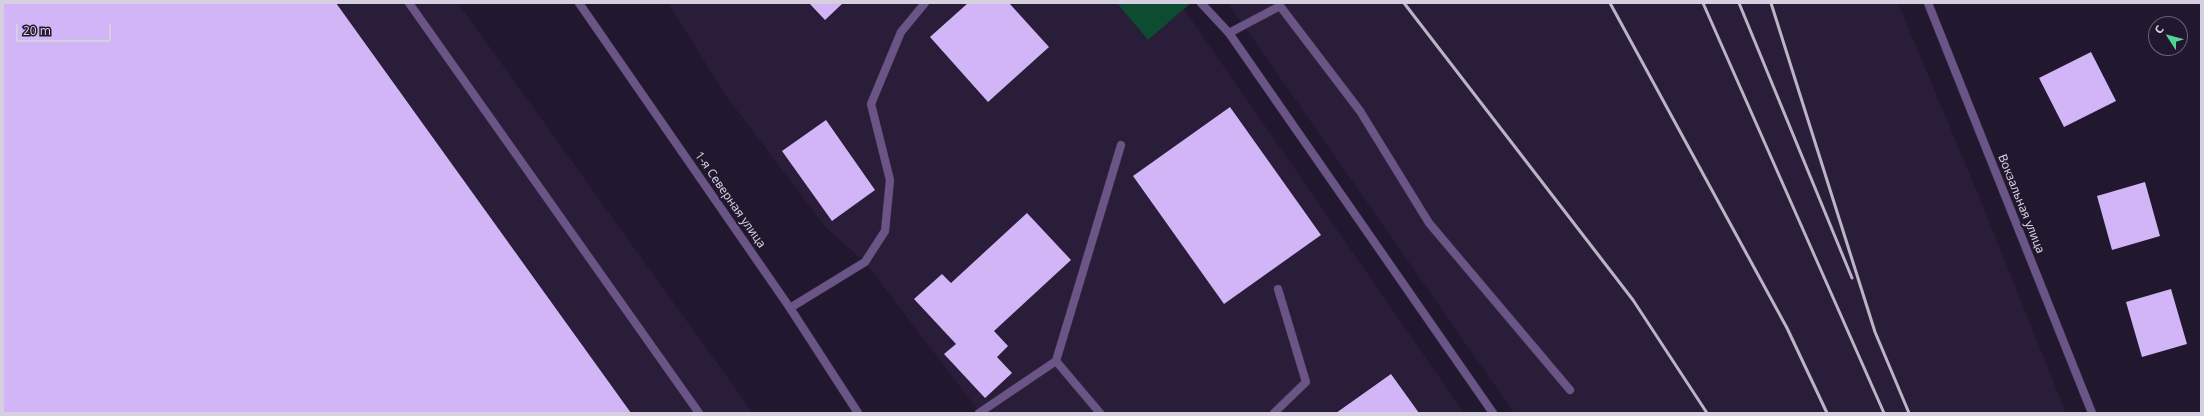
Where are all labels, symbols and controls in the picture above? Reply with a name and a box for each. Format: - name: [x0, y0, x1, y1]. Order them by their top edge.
- scale bar: [18, 16, 113, 42]
- north arrow: [2148, 16, 2188, 56]
- text: 20 m: [23, 22, 51, 39]
- text: С: [2151, 22, 2167, 37]
- street label: 1-я Северная улица: [691, 149, 769, 251]
- street label: Вокзальная улица: [1995, 152, 2047, 256]

